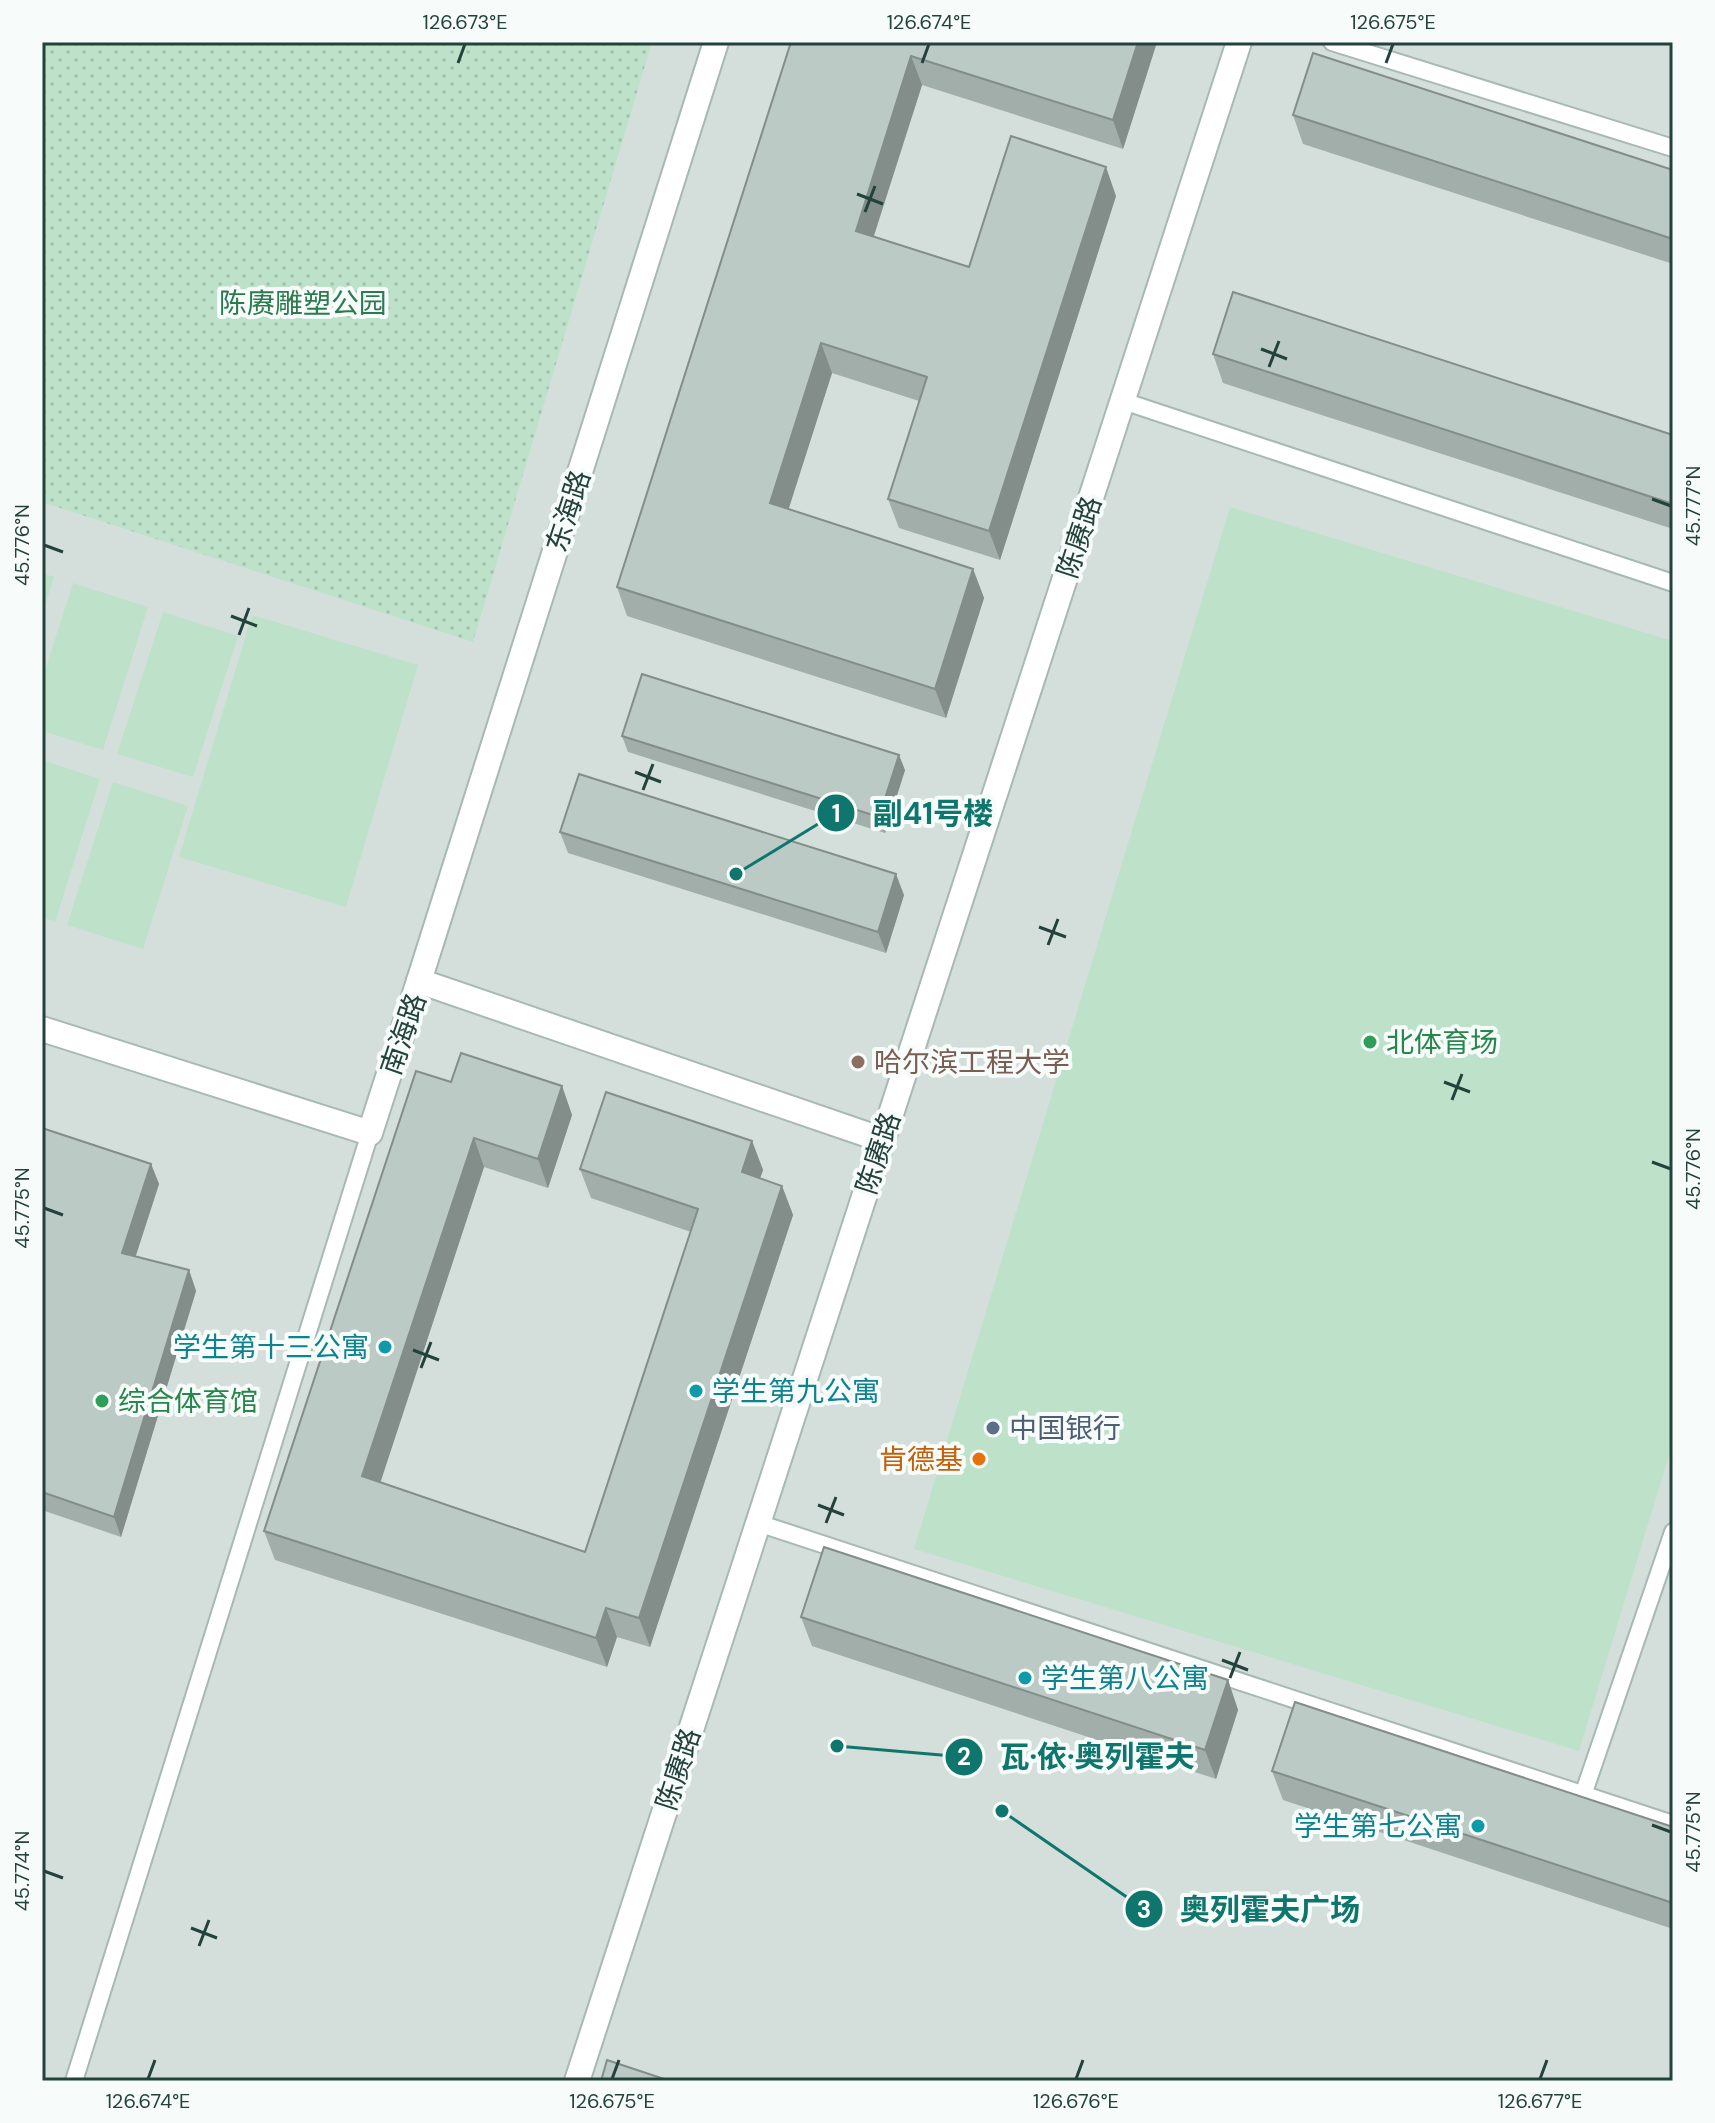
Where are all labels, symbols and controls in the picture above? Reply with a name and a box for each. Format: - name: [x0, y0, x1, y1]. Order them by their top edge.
- text: 126.673°E: [422, 9, 508, 35]
- text: 126.674°E: [887, 9, 971, 35]
- text: 126.675°E: [1350, 9, 1436, 35]
- park label: 陈赓雕塑公园: [219, 285, 387, 322]
- street label: 东海路: [538, 465, 599, 557]
- text: 45.777°N: [1680, 466, 1706, 546]
- street label: 陈赓路: [1049, 491, 1110, 583]
- text: 45.776°N: [9, 504, 35, 586]
- callout: 副41号楼: [816, 786, 1009, 840]
- text: 副41号楼: [873, 794, 993, 833]
- text: 1: [832, 798, 840, 829]
- street label: 南海路: [372, 988, 435, 1080]
- place label: 北体育场: [1386, 1024, 1498, 1061]
- marker: 北体育场: [1361, 1033, 1379, 1051]
- place label: 哈尔滨工程大学: [874, 1044, 1070, 1081]
- marker: 哈尔滨工程大学: [849, 1053, 867, 1071]
- street label: 陈赓路: [848, 1107, 909, 1199]
- text: 45.776°N: [1680, 1128, 1706, 1210]
- text: 45.775°N: [9, 1167, 35, 1249]
- place label: 学生第十三公寓: [173, 1329, 369, 1366]
- marker: 学生第十三公寓: [376, 1338, 394, 1356]
- place label: 学生第九公寓: [712, 1373, 880, 1410]
- marker: 学生第九公寓: [687, 1382, 705, 1400]
- place label: 综合体育馆: [118, 1383, 258, 1420]
- marker: 综合体育馆: [93, 1392, 111, 1410]
- place label: 中国银行: [1009, 1410, 1121, 1447]
- marker: 中国银行: [984, 1419, 1002, 1437]
- place label: 肯德基: [879, 1441, 963, 1478]
- marker: 肯德基: [970, 1450, 988, 1468]
- place label: 学生第八公寓: [1041, 1660, 1209, 1697]
- marker: 学生第八公寓: [1016, 1669, 1034, 1687]
- street label: 陈赓路: [648, 1723, 709, 1815]
- callout: 瓦·依·奥列霍夫: [944, 1730, 1211, 1784]
- text: 瓦·依·奥列霍夫: [999, 1737, 1195, 1776]
- text: 2: [957, 1741, 971, 1772]
- text: 45.775°N: [1680, 1791, 1706, 1873]
- place label: 学生第七公寓: [1294, 1808, 1462, 1845]
- marker: 学生第七公寓: [1469, 1817, 1487, 1835]
- text: 45.774°N: [9, 1831, 35, 1911]
- callout: 奥列霍夫广场: [1124, 1882, 1376, 1936]
- text: 奥列霍夫广场: [1180, 1890, 1360, 1929]
- text: 3: [1137, 1894, 1151, 1925]
- text: 126.674°E: [106, 2088, 190, 2114]
- text: 126.675°E: [569, 2088, 655, 2114]
- text: 126.676°E: [1033, 2088, 1119, 2114]
- text: 126.677°E: [1498, 2088, 1582, 2114]

